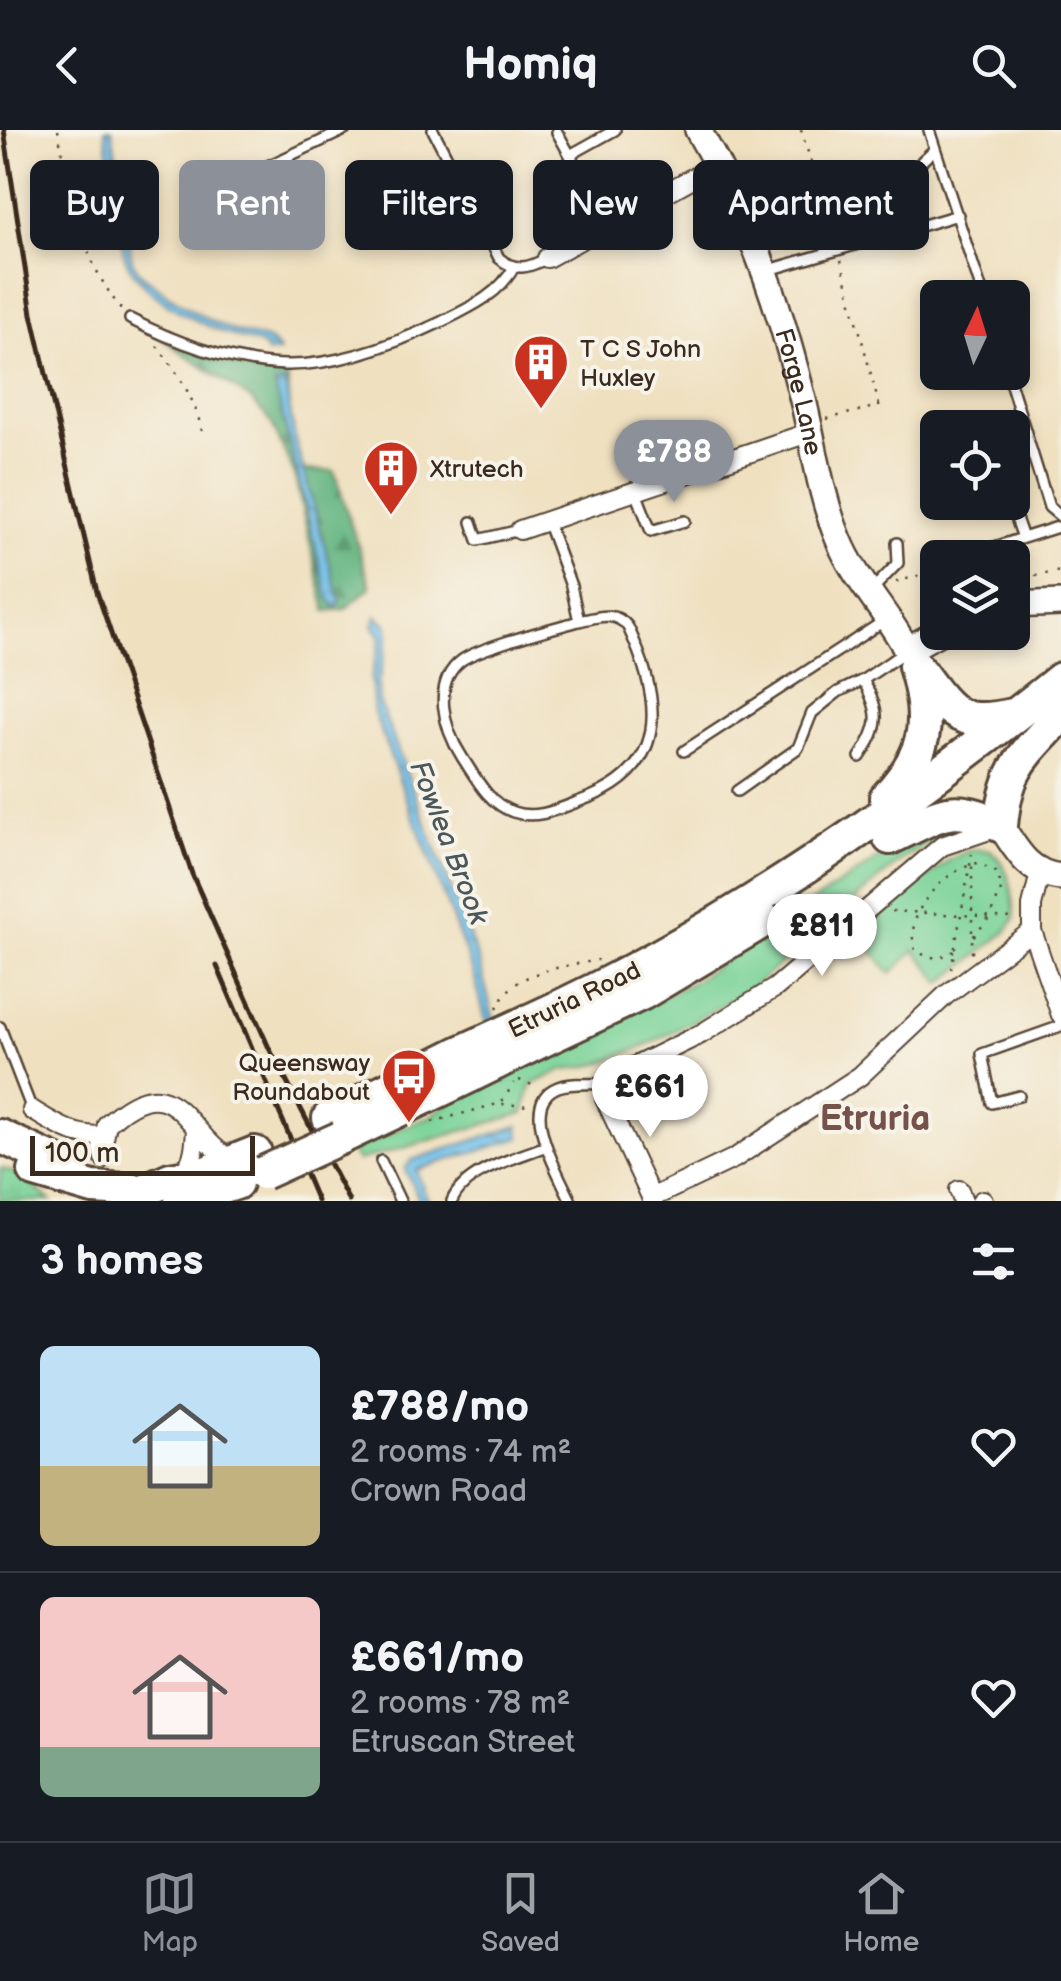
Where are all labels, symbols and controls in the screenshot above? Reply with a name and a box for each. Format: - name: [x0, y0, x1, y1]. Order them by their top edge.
- icon: back: [40, 38, 95, 93]
- text: Homiq: [463, 38, 598, 93]
- icon: search: [966, 38, 1021, 93]
- chip: Buy: [30, 160, 159, 250]
- chip: Rent: [179, 160, 325, 250]
- chip: Filters: [345, 160, 513, 250]
- chip: New: [533, 160, 673, 250]
- chip: Apartment: [693, 160, 929, 250]
- north arrow: [920, 280, 1030, 390]
- map controls: [920, 280, 1030, 650]
- street label: Forge Lane: [767, 325, 829, 458]
- building icon: T C S John Huxley: [511, 332, 571, 411]
- place label: T C S John Huxley: [580, 334, 701, 394]
- button: locate: [920, 410, 1030, 520]
- pin: £788: [615, 420, 733, 505]
- text: £788: [636, 433, 712, 472]
- building icon: Xtrutech: [361, 438, 421, 517]
- place label: Xtrutech: [429, 454, 524, 485]
- button: layers: [920, 540, 1030, 650]
- water label: Fowlea Brook: [402, 756, 495, 930]
- pin: £811: [763, 894, 881, 979]
- text: £811: [789, 907, 855, 946]
- street label: Etruria Road: [503, 955, 646, 1046]
- bus stop icon: Queensway Roundabout: [379, 1046, 439, 1125]
- place label: Queensway Roundabout: [232, 1048, 371, 1108]
- pin: £661: [591, 1055, 709, 1140]
- text: £661: [614, 1068, 686, 1107]
- district label: Etruria: [820, 1098, 930, 1141]
- scale bar: [30, 1131, 255, 1176]
- text: 100 m: [45, 1137, 119, 1170]
- icon: filters: [966, 1234, 1021, 1289]
- text: 3 homes: [40, 1236, 203, 1287]
- text: £788/mo: [350, 1382, 529, 1433]
- icon: home: [120, 1386, 240, 1506]
- icon: heart: [966, 1419, 1021, 1474]
- text: 2 rooms · 74 m²: [350, 1433, 571, 1472]
- text: Crown Road: [350, 1472, 527, 1511]
- text: £661/mo: [350, 1633, 524, 1684]
- icon: home: [120, 1637, 240, 1757]
- icon: heart: [966, 1670, 1021, 1725]
- text: 2 rooms · 78 m²: [350, 1684, 570, 1723]
- text: Etruscan Street: [350, 1723, 575, 1762]
- tab: Map: [142, 1866, 198, 1959]
- tab: Saved: [481, 1866, 560, 1959]
- tab: Home: [843, 1866, 919, 1959]

